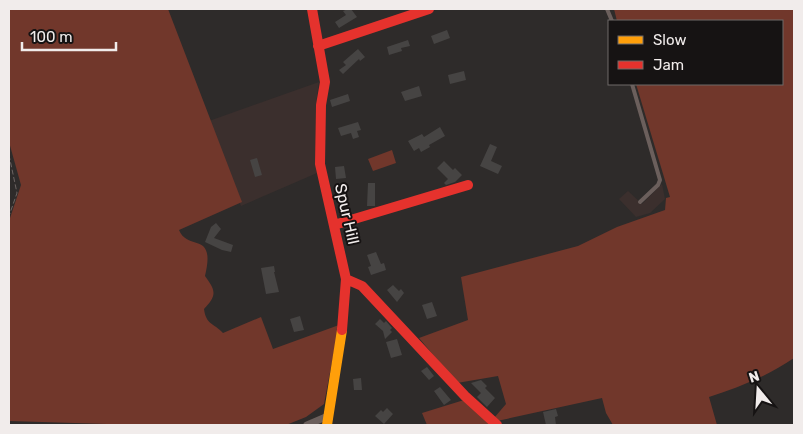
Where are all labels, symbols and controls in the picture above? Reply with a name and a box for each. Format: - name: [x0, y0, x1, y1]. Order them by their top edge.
- scale bar: [22, 20, 116, 52]
- legend: [608, 20, 783, 85]
- text: 100 m: [30, 28, 72, 46]
- text: Slow: [653, 31, 686, 49]
- text: Jam: [653, 56, 684, 74]
- street label: Spur Hill: [331, 182, 363, 246]
- north arrow: [733, 364, 783, 414]
- text: N: [747, 367, 762, 387]

